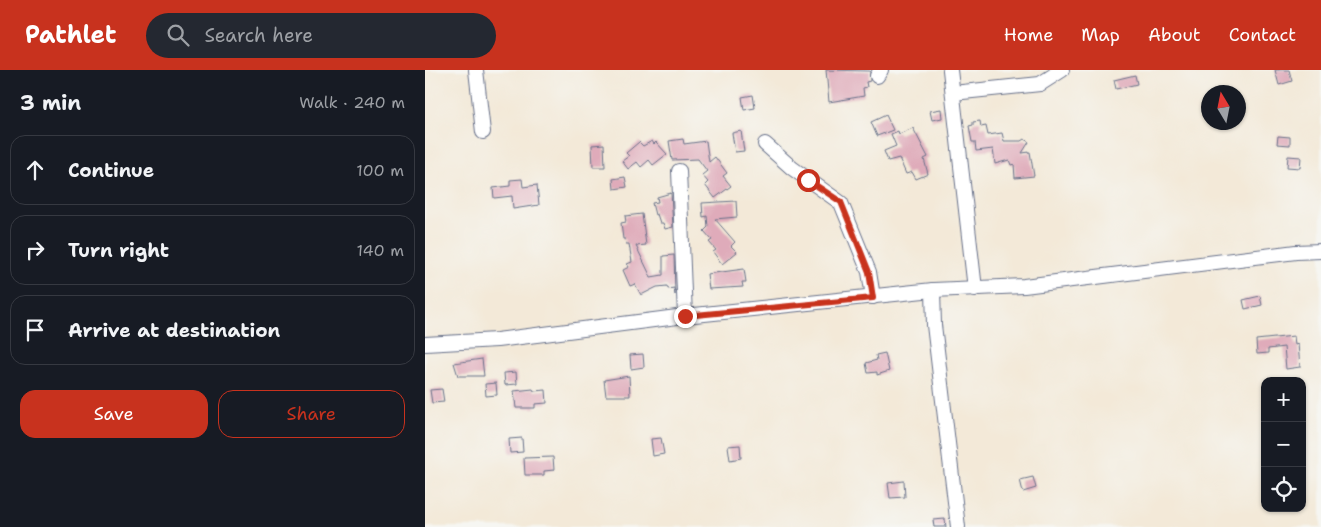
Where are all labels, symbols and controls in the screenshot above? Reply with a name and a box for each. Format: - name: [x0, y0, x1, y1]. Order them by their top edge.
- search box: [146, 13, 496, 58]
- text: Pathlet: [25, 19, 116, 51]
- icon: search: [164, 21, 192, 49]
- text: Search here: [204, 23, 313, 48]
- text: Home: [1004, 23, 1053, 47]
- text: Map: [1081, 23, 1120, 47]
- text: About: [1148, 23, 1201, 47]
- text: Contact: [1229, 23, 1296, 47]
- north arrow: [1201, 85, 1246, 130]
- text: 3 min: [20, 89, 81, 117]
- text: Walk · 240 m: [299, 92, 405, 113]
- icon: ahead: [21, 156, 49, 184]
- text: Continue: [68, 158, 154, 183]
- text: 100 m: [356, 160, 404, 181]
- route start: [797, 169, 820, 192]
- icon: right: [21, 236, 49, 264]
- text: Turn right: [68, 238, 169, 263]
- text: 140 m: [357, 240, 404, 261]
- route end: [674, 305, 697, 328]
- icon: arrive: [21, 316, 49, 344]
- text: Arrive at destination: [68, 318, 280, 343]
- map controls: [1261, 377, 1306, 512]
- button: +: [1261, 377, 1306, 422]
- button: Save: [20, 390, 208, 438]
- button: Share: [218, 390, 405, 438]
- button: −: [1261, 422, 1306, 467]
- button: locate: [1261, 467, 1306, 512]

